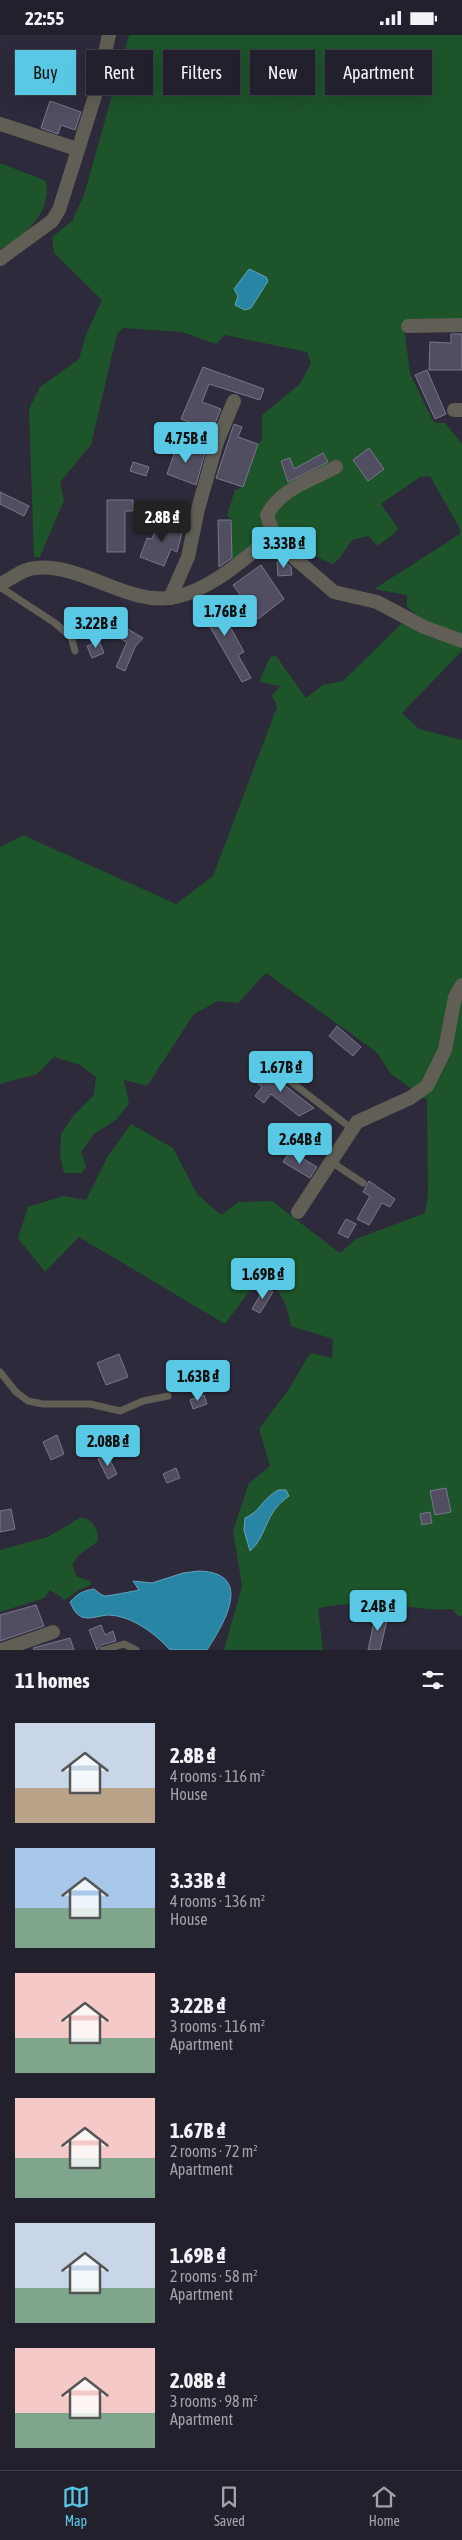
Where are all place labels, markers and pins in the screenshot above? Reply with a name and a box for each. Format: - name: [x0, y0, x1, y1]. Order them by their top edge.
- pin: 4.75B ₫: [140, 421, 232, 464]
- pin: 2.8B ₫: [121, 501, 203, 543]
- pin: 3.33B ₫: [238, 527, 330, 569]
- pin: 1.76B ₫: [179, 595, 271, 637]
- pin: 3.22B ₫: [50, 607, 142, 649]
- pin: 1.67B ₫: [235, 1051, 327, 1093]
- pin: 2.64B ₫: [254, 1123, 346, 1165]
- pin: 1.69B ₫: [217, 1257, 309, 1300]
- pin: 1.63B ₫: [152, 1359, 244, 1402]
- pin: 2.08B ₫: [62, 1425, 154, 1467]
- pin: 2.4B ₫: [337, 1589, 419, 1632]

